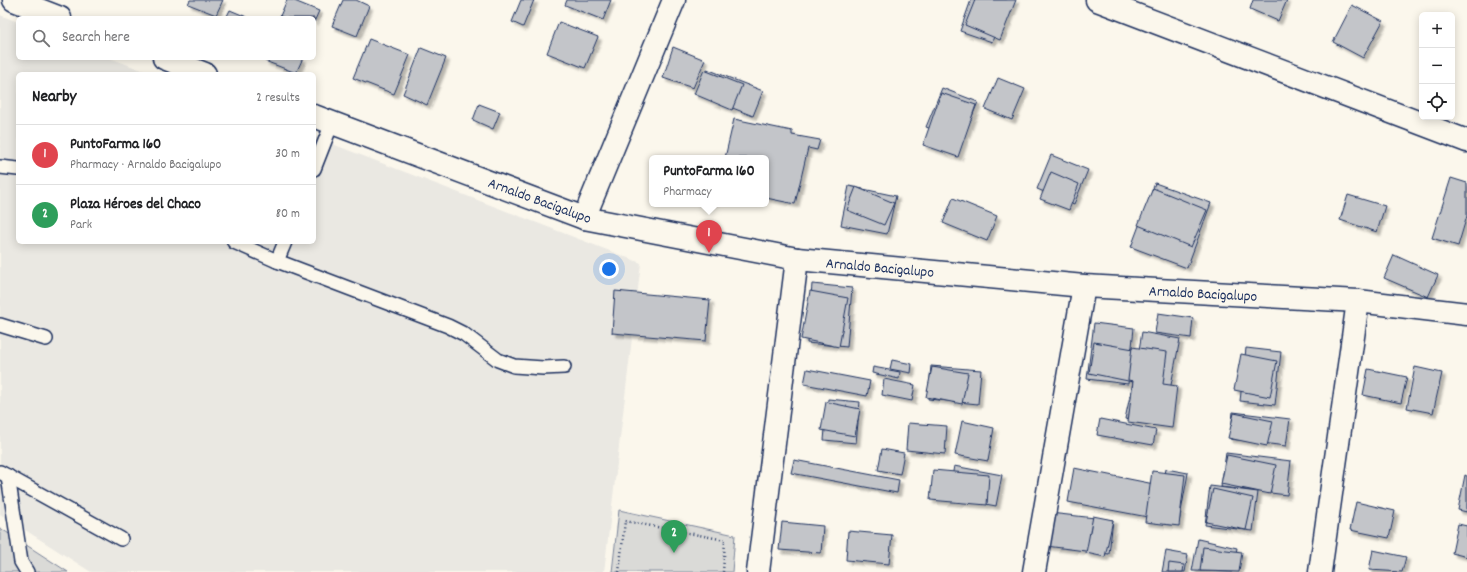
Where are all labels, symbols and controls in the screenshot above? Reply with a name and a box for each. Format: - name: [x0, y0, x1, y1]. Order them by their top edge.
- map controls: [1419, 12, 1455, 120]
- button: +: [1419, 12, 1455, 48]
- search box: [16, 16, 316, 60]
- icon: search: [30, 27, 52, 49]
- text: Search here: [62, 27, 130, 49]
- button: −: [1419, 48, 1455, 84]
- button: locate: [1419, 84, 1455, 120]
- text: Nearby: [32, 86, 76, 110]
- text: 2 results: [256, 89, 300, 108]
- text: PuntoFarma 160: [70, 134, 161, 156]
- text: 1: [44, 145, 46, 164]
- text: 30 m: [275, 145, 300, 164]
- popup: [649, 155, 769, 207]
- text: Pharmacy · Arnaldo Bacigalupo: [70, 156, 221, 175]
- text: PuntoFarma 160: [663, 161, 755, 183]
- street label: Arnaldo Bacigalupo: [485, 173, 594, 231]
- text: Pharmacy: [663, 183, 712, 202]
- text: Plaza Héroes del Chaco: [70, 194, 201, 216]
- text: 2: [42, 205, 48, 224]
- text: 80 m: [276, 205, 300, 224]
- text: Park: [70, 216, 92, 235]
- pin: 1: [696, 220, 722, 253]
- street label: Arnaldo Bacigalupo: [825, 253, 935, 285]
- your location: [599, 259, 619, 279]
- street label: Arnaldo Bacigalupo: [1148, 281, 1258, 309]
- pin: 2: [661, 520, 687, 553]

